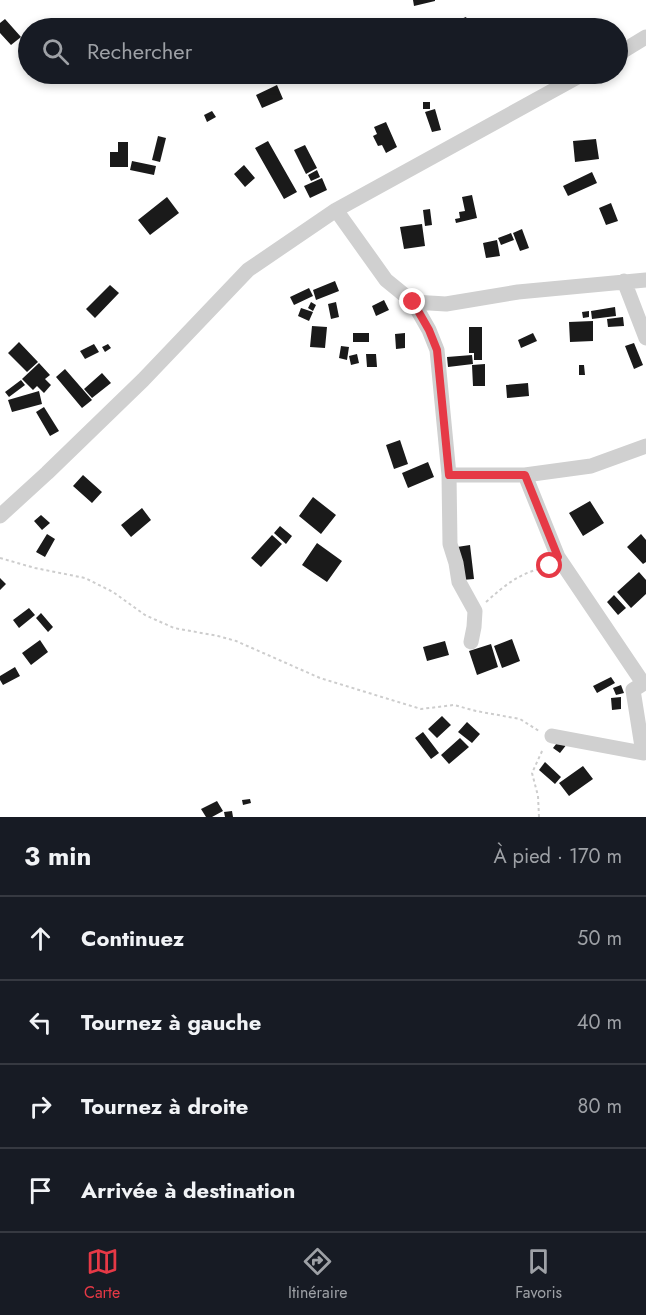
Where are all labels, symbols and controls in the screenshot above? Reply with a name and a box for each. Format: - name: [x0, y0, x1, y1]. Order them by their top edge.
- search box: [18, 18, 628, 84]
- icon: search: [39, 35, 72, 68]
- text: Rechercher: [87, 35, 192, 67]
- route end: [399, 288, 425, 314]
- route start: [536, 552, 562, 578]
- text: 3 min: [24, 837, 91, 875]
- text: À pied · 170 m: [493, 842, 622, 871]
- icon: ahead: [24, 922, 57, 955]
- text: Continuez: [81, 922, 184, 954]
- text: 50 m: [577, 924, 622, 953]
- icon: left: [24, 1006, 57, 1039]
- text: Tournez à gauche: [81, 1006, 261, 1038]
- text: 40 m: [577, 1008, 622, 1037]
- icon: right: [24, 1090, 57, 1123]
- text: Tournez à droite: [81, 1090, 248, 1122]
- text: 80 m: [577, 1092, 622, 1121]
- icon: arrive: [24, 1174, 57, 1207]
- text: Arrivée à destination: [81, 1174, 295, 1206]
- tab: Carte: [84, 1245, 120, 1304]
- tab: Itinéraire: [288, 1245, 347, 1304]
- tab: Favoris: [515, 1245, 562, 1304]

